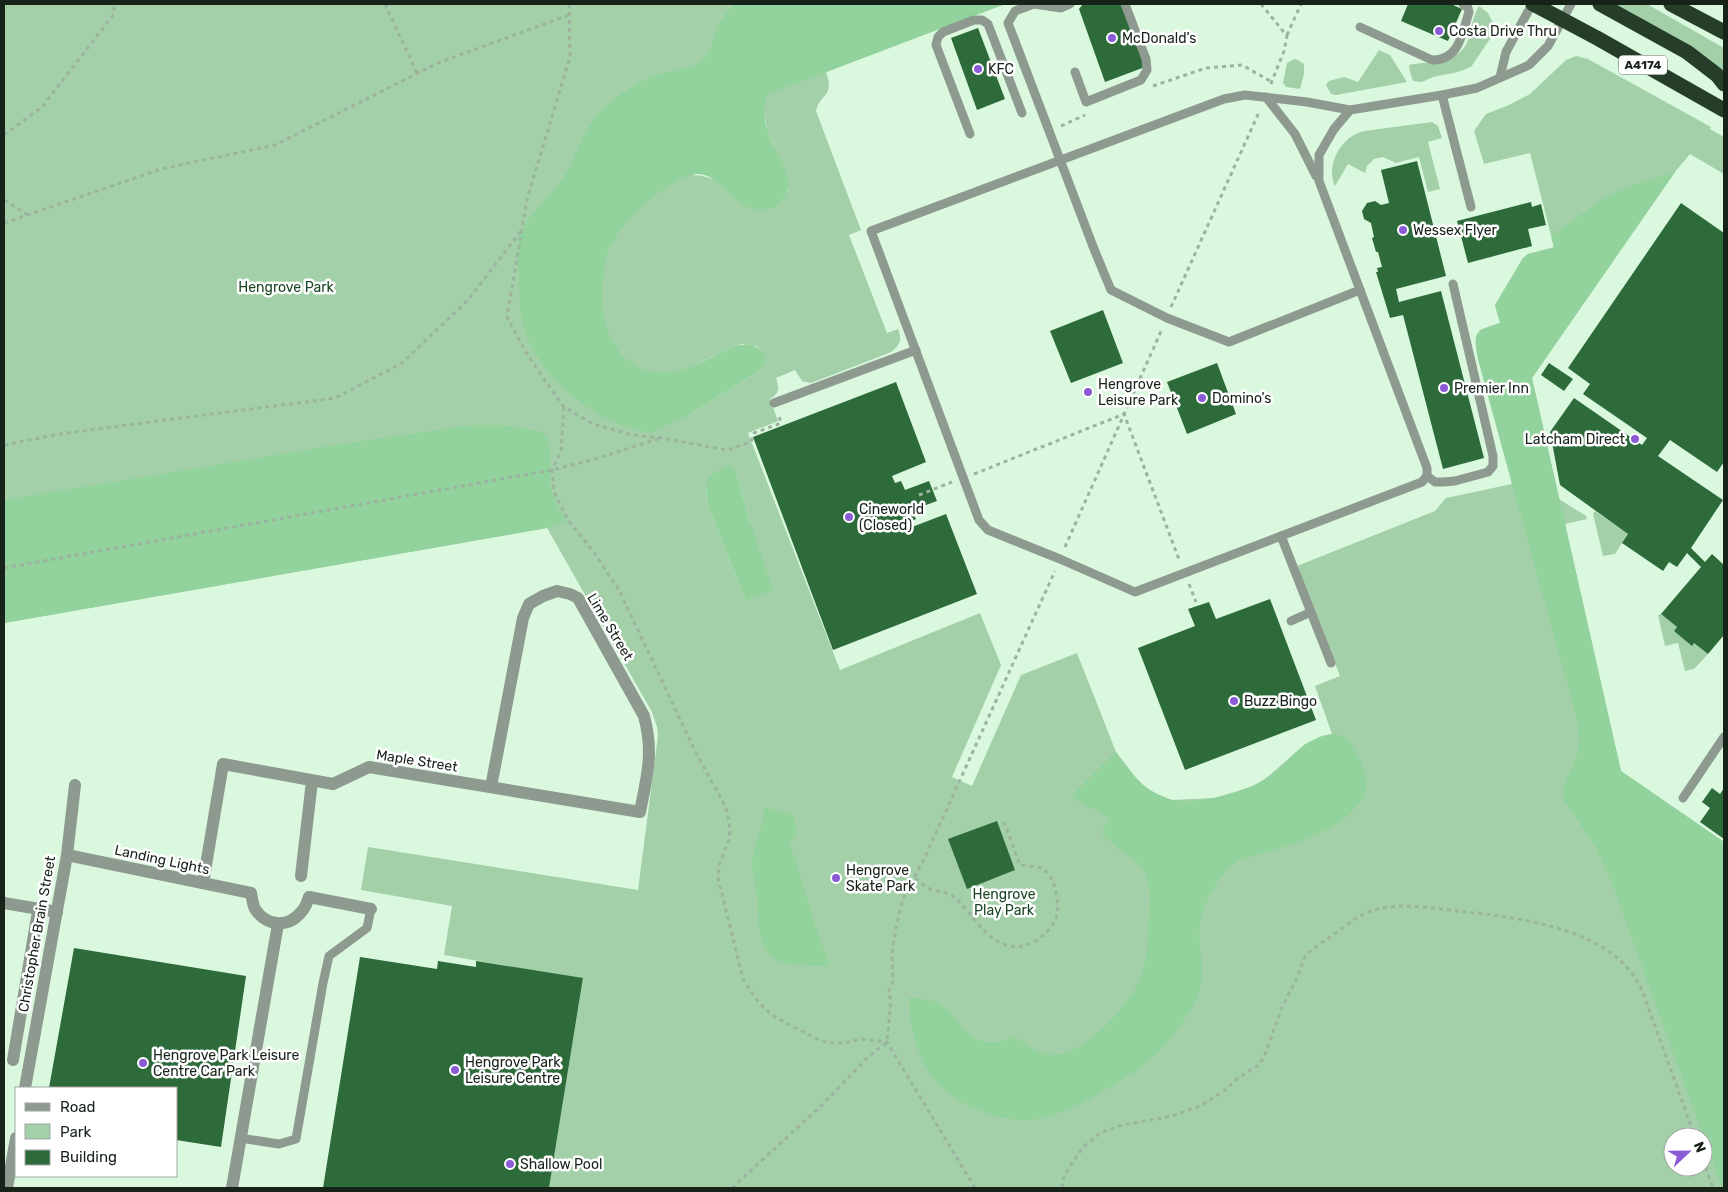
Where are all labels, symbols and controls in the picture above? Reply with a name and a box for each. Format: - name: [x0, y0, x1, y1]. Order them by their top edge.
- place label: Costa Drive Thru: [1449, 23, 1557, 40]
- marker: Costa Drive Thru: [1433, 25, 1445, 37]
- place label: McDonald's: [1122, 30, 1196, 47]
- marker: McDonald's: [1106, 32, 1118, 44]
- road number: A4174: [1619, 56, 1667, 74]
- place label: KFC: [988, 61, 1014, 78]
- marker: KFC: [972, 63, 984, 75]
- place label: Wessex Flyer: [1413, 222, 1498, 239]
- marker: Wessex Flyer: [1397, 224, 1409, 236]
- park label: Hengrove Park: [238, 279, 335, 296]
- place label: Hengrove Leisure Park: [1098, 376, 1179, 409]
- place label: Premier Inn: [1454, 380, 1529, 397]
- marker: Premier Inn: [1438, 382, 1450, 394]
- marker: Hengrove Leisure Park: [1082, 386, 1094, 398]
- place label: Domino's: [1212, 390, 1272, 407]
- marker: Domino's: [1196, 392, 1208, 404]
- place label: Latcham Direct: [1525, 431, 1626, 448]
- marker: Latcham Direct: [1629, 433, 1641, 445]
- place label: Cineworld (Closed): [859, 501, 924, 534]
- marker: Cineworld (Closed): [843, 511, 855, 523]
- street label: Lime Street: [583, 590, 637, 664]
- place label: Buzz Bingo: [1244, 693, 1317, 710]
- marker: Buzz Bingo: [1228, 695, 1240, 707]
- street label: Maple Street: [375, 746, 460, 776]
- street label: Landing Lights: [113, 842, 211, 878]
- street label: Christopher Brain Street: [15, 854, 59, 1013]
- place label: Hengrove Skate Park: [846, 862, 916, 895]
- marker: Hengrove Skate Park: [830, 872, 842, 884]
- park label: Hengrove Play Park: [973, 886, 1036, 919]
- place label: Hengrove Park Leisure Centre Car Park: [153, 1047, 300, 1080]
- place label: Hengrove Park Leisure Centre: [465, 1054, 561, 1087]
- marker: Hengrove Park Leisure Centre Car Park: [137, 1057, 149, 1069]
- marker: Hengrove Park Leisure Centre: [449, 1064, 461, 1076]
- legend: [15, 1087, 178, 1177]
- text: Road: [60, 1098, 96, 1116]
- text: Park: [60, 1123, 91, 1141]
- north arrow: [1663, 1127, 1713, 1177]
- text: N: [1690, 1139, 1709, 1155]
- text: Building: [60, 1148, 117, 1166]
- place label: Shallow Pool: [520, 1156, 602, 1173]
- marker: Shallow Pool: [504, 1158, 516, 1170]

